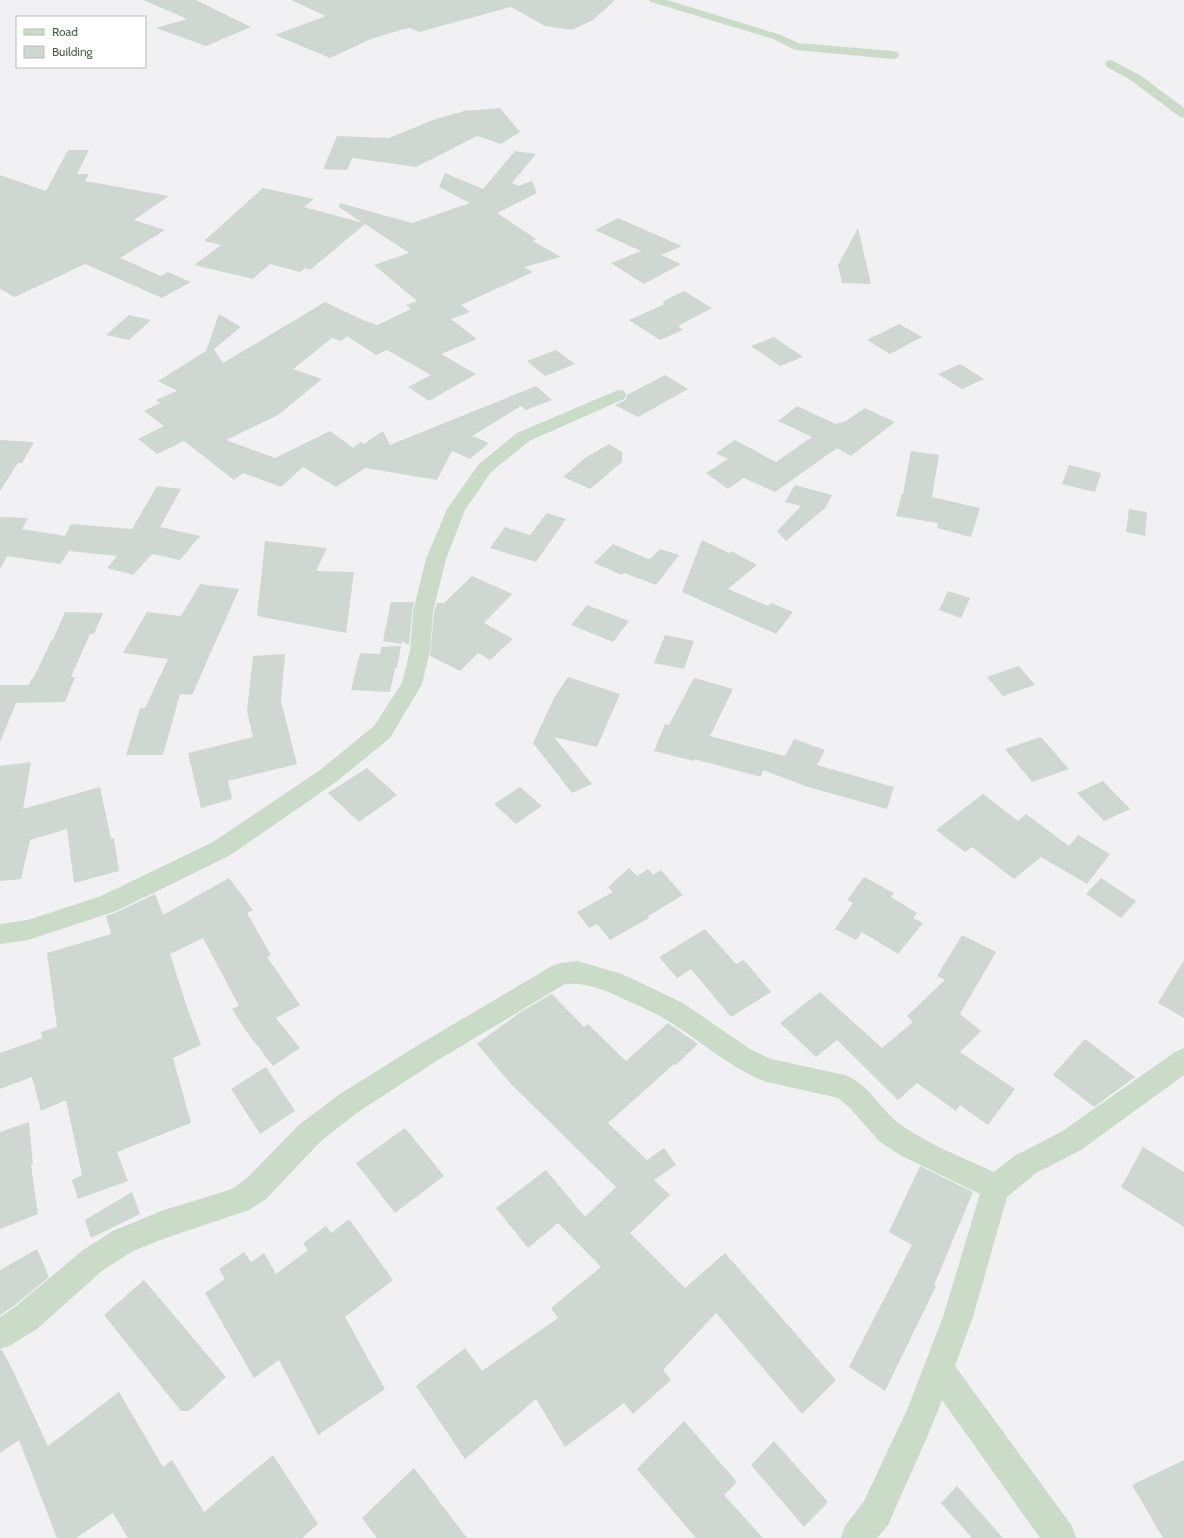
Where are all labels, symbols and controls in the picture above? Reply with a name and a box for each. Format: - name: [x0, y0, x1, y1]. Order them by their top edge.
- legend: [16, 16, 146, 68]
- text: Road: [52, 24, 78, 39]
- text: Building: [52, 44, 94, 59]

